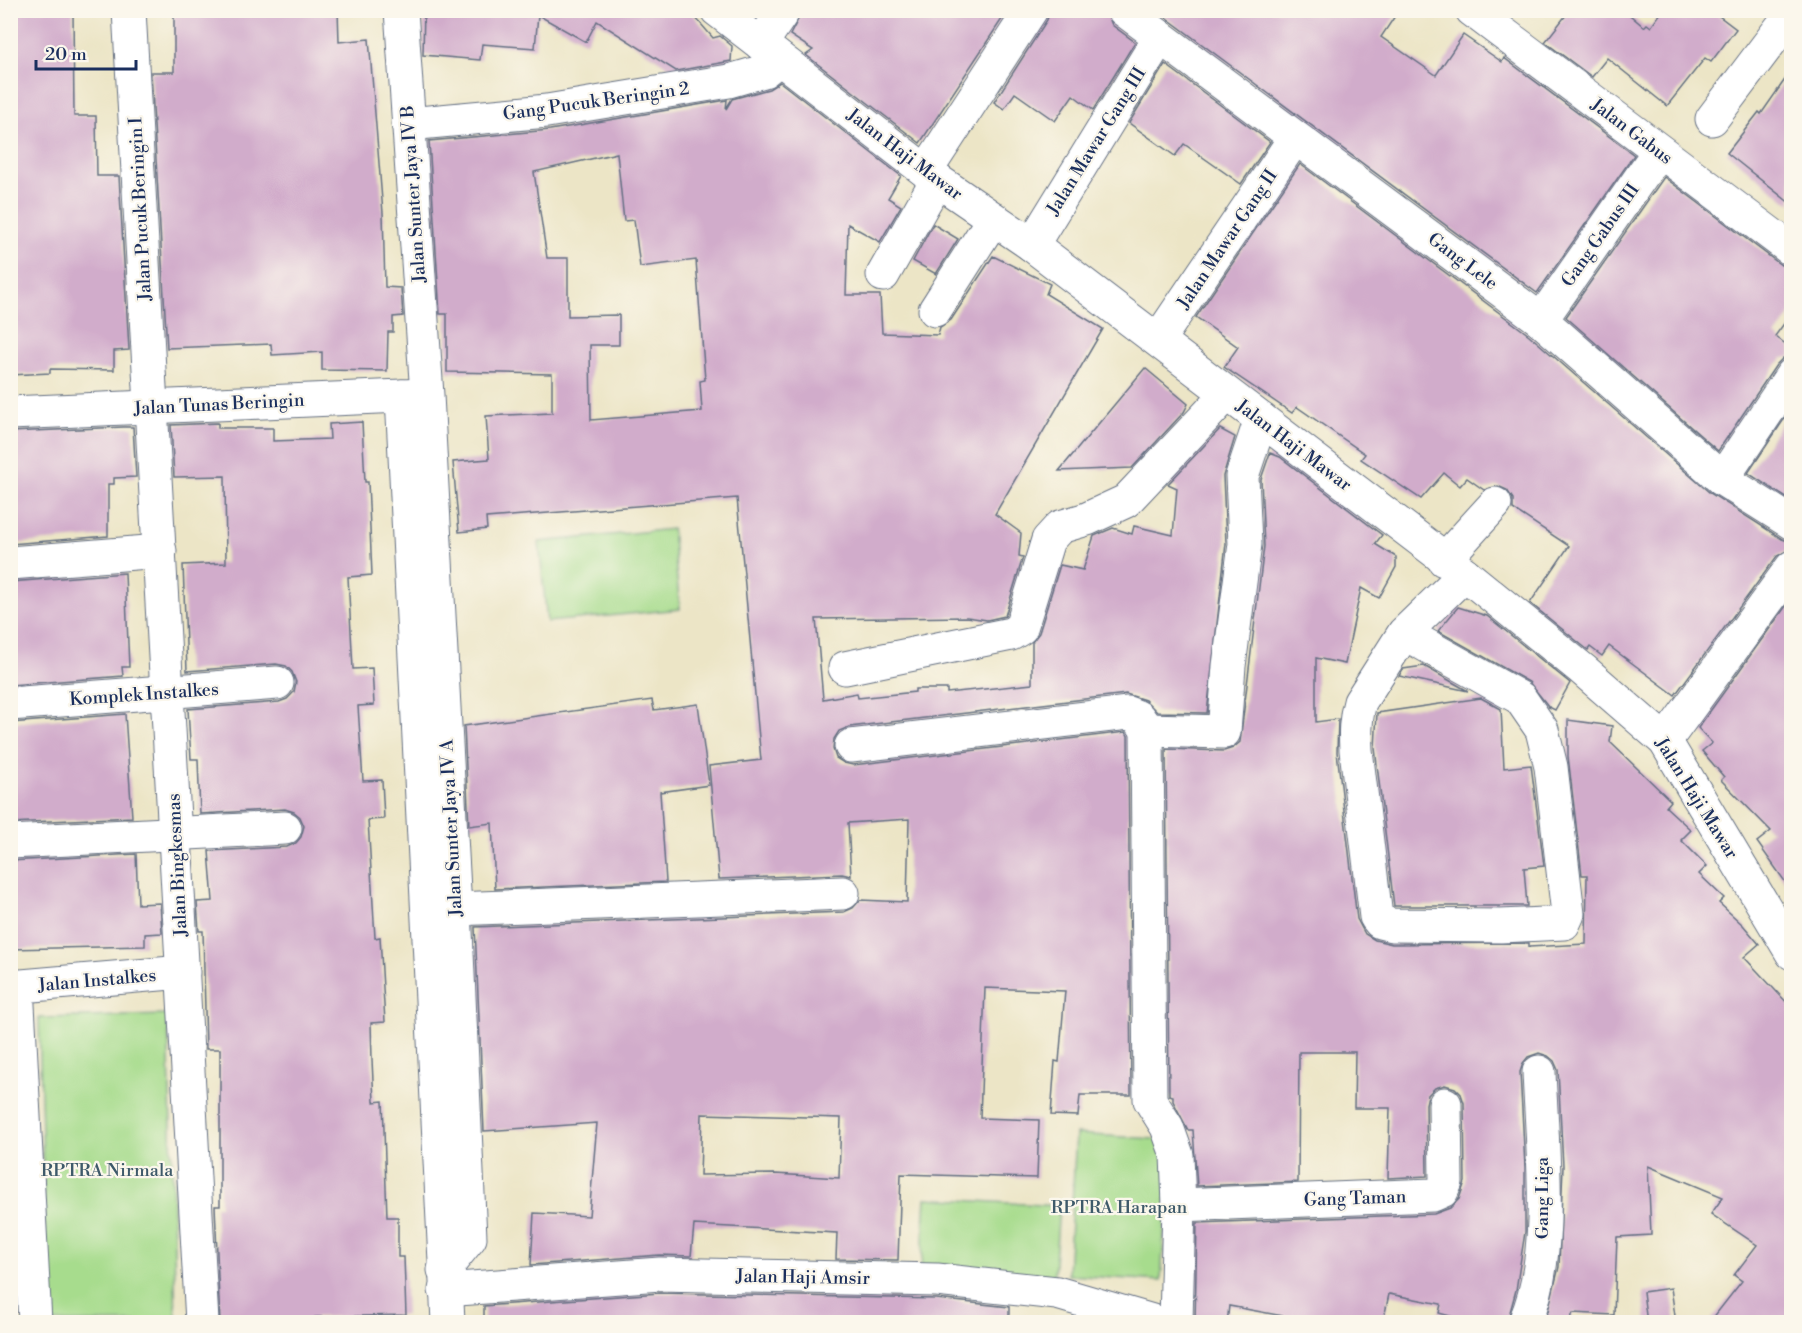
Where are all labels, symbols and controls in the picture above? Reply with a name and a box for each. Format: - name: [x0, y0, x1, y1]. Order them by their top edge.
- scale bar: [36, 33, 136, 71]
- text: 20 m: [45, 43, 87, 66]
- street label: Jalan Mawar Gang III: [1041, 63, 1151, 220]
- street label: Gang Pucuk Beringin 2: [501, 77, 691, 126]
- street label: Jalan Gabus: [1585, 93, 1677, 170]
- street label: Jalan Haji Mawar: [842, 103, 967, 206]
- street label: Jalan Sunter Jaya IV B: [396, 104, 431, 284]
- street label: Jalan Pucuk Beringin I: [124, 116, 157, 302]
- street label: Jalan Mawar Gang II: [1172, 165, 1283, 314]
- street label: Gang Gabus III: [1556, 179, 1645, 291]
- street label: Gang Lele: [1423, 228, 1502, 295]
- street label: Jalan Tunas Beringin: [132, 389, 305, 421]
- street label: Jalan Haji Mawar: [1231, 394, 1356, 497]
- street label: Komplek Instalkes: [69, 678, 220, 711]
- street label: Jalan Haji Mawar: [1649, 732, 1743, 863]
- street label: Jalan Sunter Jaya IV A: [435, 738, 468, 918]
- street label: Jalan Bingkesmas: [162, 793, 193, 938]
- street label: Jalan Instalkes: [36, 964, 157, 997]
- street label: Gang Liga: [1531, 1156, 1554, 1239]
- park label: RPTRA Nirmala: [41, 1159, 174, 1182]
- street label: Gang Taman: [1303, 1185, 1407, 1212]
- park label: RPTRA Harapan: [1051, 1196, 1188, 1219]
- street label: Jalan Haji Amsir: [735, 1265, 871, 1290]

